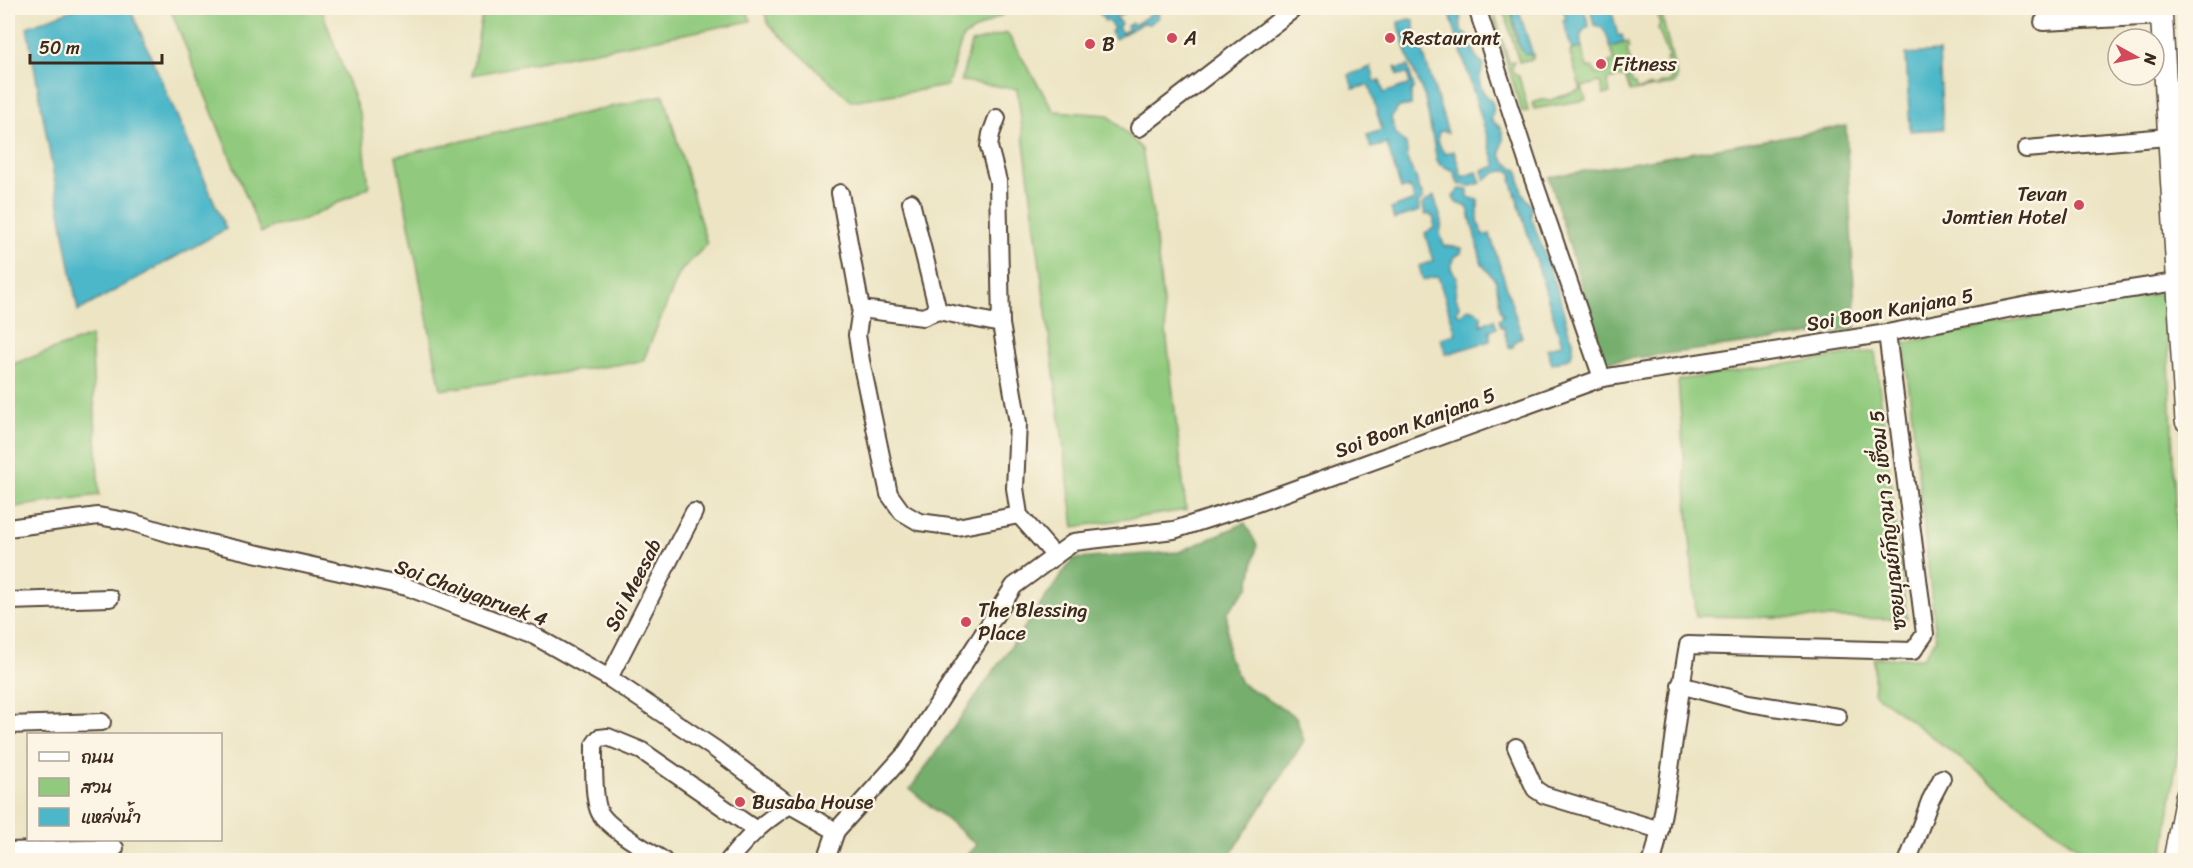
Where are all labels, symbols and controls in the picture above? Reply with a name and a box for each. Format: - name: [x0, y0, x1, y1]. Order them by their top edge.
- place label: A: [1183, 21, 1197, 56]
- place label: Restaurant: [1402, 21, 1501, 56]
- scale bar: [30, 27, 162, 65]
- place label: B: [1102, 27, 1115, 62]
- north arrow: [2106, 27, 2166, 87]
- marker: A: [1165, 31, 1179, 45]
- marker: Restaurant: [1383, 31, 1397, 45]
- text: 50 m: [39, 32, 80, 64]
- marker: B: [1083, 37, 1097, 51]
- place label: Fitness: [1613, 47, 1677, 82]
- text: N: [2135, 51, 2166, 67]
- marker: Fitness: [1594, 57, 1608, 71]
- place label: Tevan Jomtien Hotel: [1942, 177, 2068, 235]
- marker: Tevan Jomtien Hotel: [2072, 198, 2086, 212]
- street label: Soi Boon Kanjana 5: [1804, 278, 1976, 342]
- street label: Soi Boon Kanjana 5: [1329, 378, 1501, 468]
- street label: ซอยบุณย์กัญจนา 3 เชื่อม 5: [1858, 408, 1917, 632]
- street label: Soi Meesab: [595, 532, 672, 638]
- street label: Soi Chaiyapruek 4: [390, 549, 552, 637]
- place label: The Blessing Place: [978, 593, 1088, 651]
- marker: The Blessing Place: [959, 615, 973, 629]
- legend: [27, 733, 222, 841]
- text: ถนน: [81, 741, 114, 773]
- text: สวน: [80, 771, 113, 803]
- place label: Busaba House: [752, 785, 874, 820]
- marker: Busaba House: [733, 795, 747, 809]
- text: แหล่งน้ำ: [81, 801, 141, 833]

